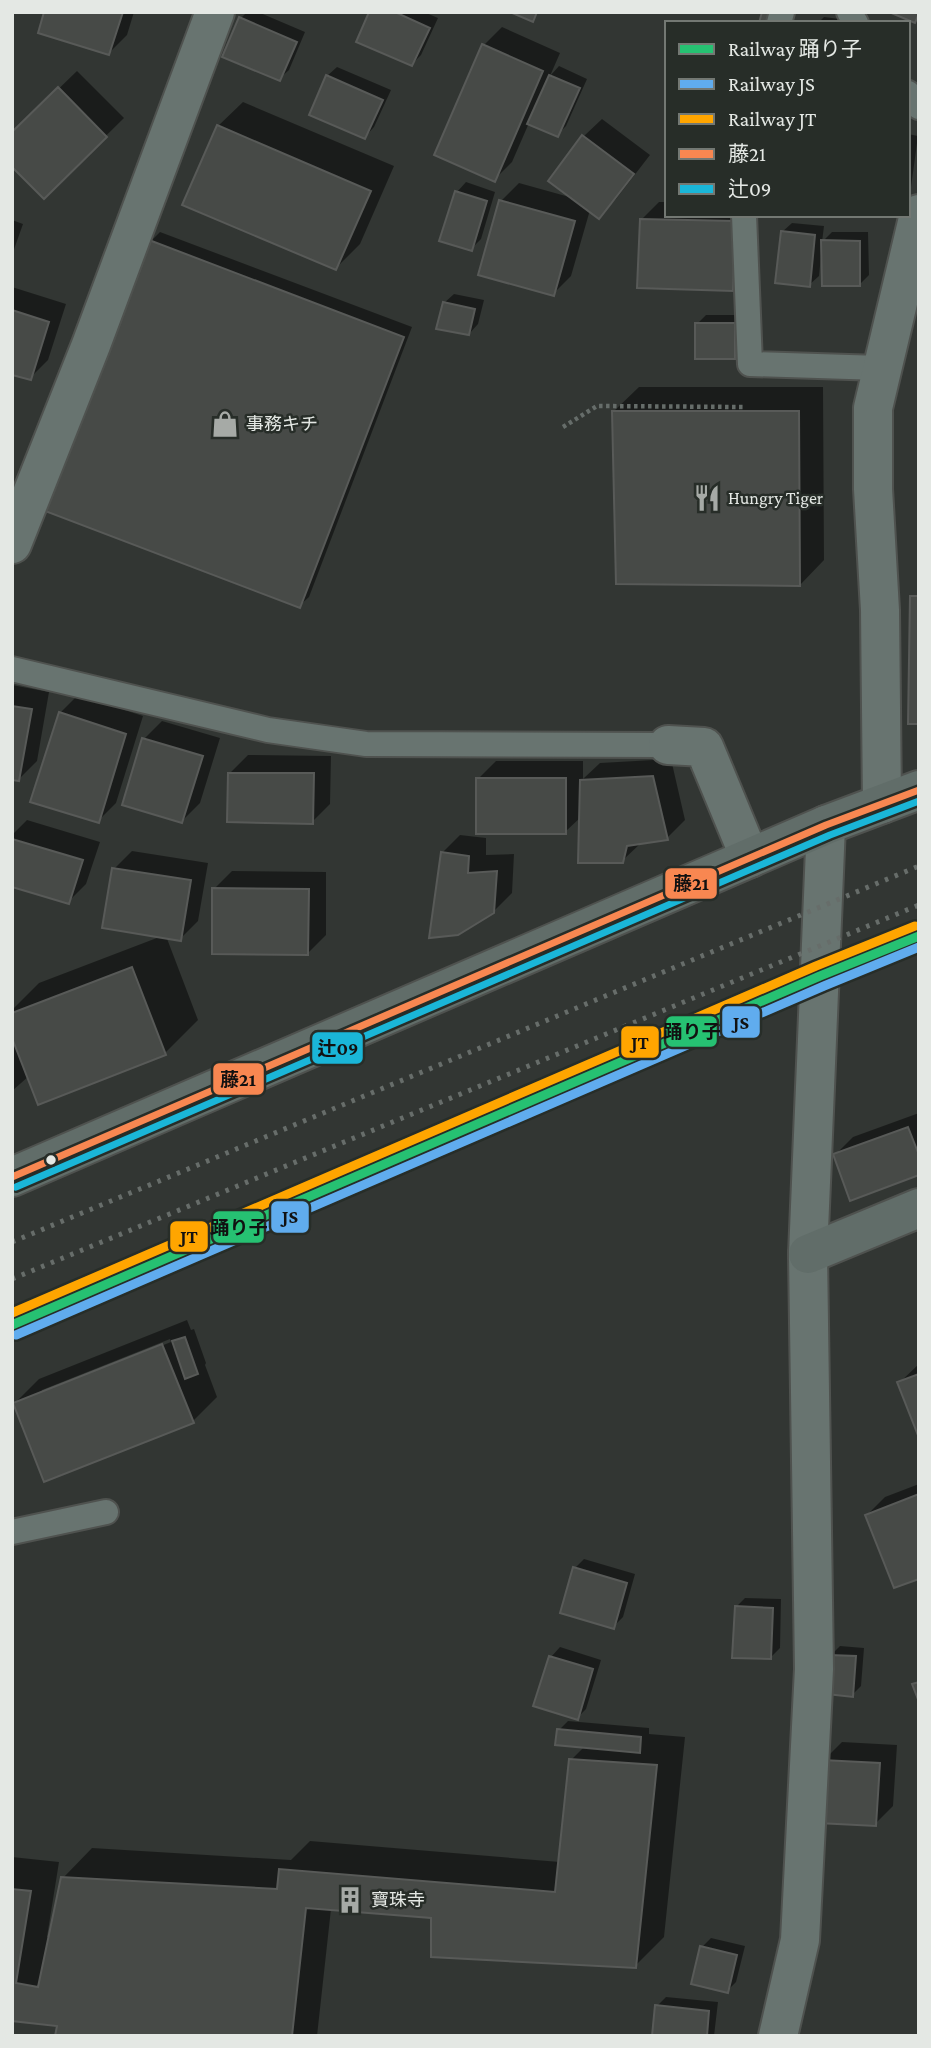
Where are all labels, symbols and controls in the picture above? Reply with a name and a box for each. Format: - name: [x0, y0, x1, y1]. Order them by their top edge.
- legend: [665, 21, 910, 217]
- text: Railway 踊り子: [728, 37, 862, 61]
- text: Railway JS: [728, 72, 815, 96]
- text: Railway JT: [728, 107, 817, 131]
- text: 藤21: [728, 142, 766, 166]
- text: 辻09: [728, 177, 772, 201]
- shop icon: 事務キチ: [210, 409, 240, 439]
- place label: 事務キチ: [246, 414, 318, 434]
- restaurant icon: Hungry Tiger: [692, 483, 722, 513]
- place label: Hungry Tiger: [728, 488, 824, 508]
- line badge: 藤21: [664, 867, 718, 900]
- text: 藤21: [673, 873, 709, 894]
- line badge: JS: [721, 1005, 761, 1039]
- text: JS: [731, 1012, 749, 1033]
- line badge: 踊り子: [665, 1015, 718, 1048]
- text: 踊り子: [663, 1021, 721, 1042]
- line badge: JT: [620, 1025, 660, 1059]
- line badge: 辻09: [311, 1031, 364, 1065]
- text: JT: [629, 1032, 649, 1053]
- text: 辻09: [318, 1038, 358, 1059]
- line badge: 藤21: [212, 1062, 265, 1096]
- text: 藤21: [220, 1069, 256, 1090]
- unlabelled marker: [44, 1153, 58, 1167]
- line badge: JS: [270, 1200, 310, 1234]
- text: JS: [280, 1206, 298, 1227]
- line badge: 踊り子: [212, 1210, 265, 1244]
- text: 踊り子: [210, 1217, 268, 1238]
- line badge: JT: [169, 1220, 209, 1253]
- text: JT: [178, 1226, 198, 1247]
- building icon: 寶珠寺: [335, 1885, 365, 1915]
- place label: 寶珠寺: [371, 1890, 425, 1910]

